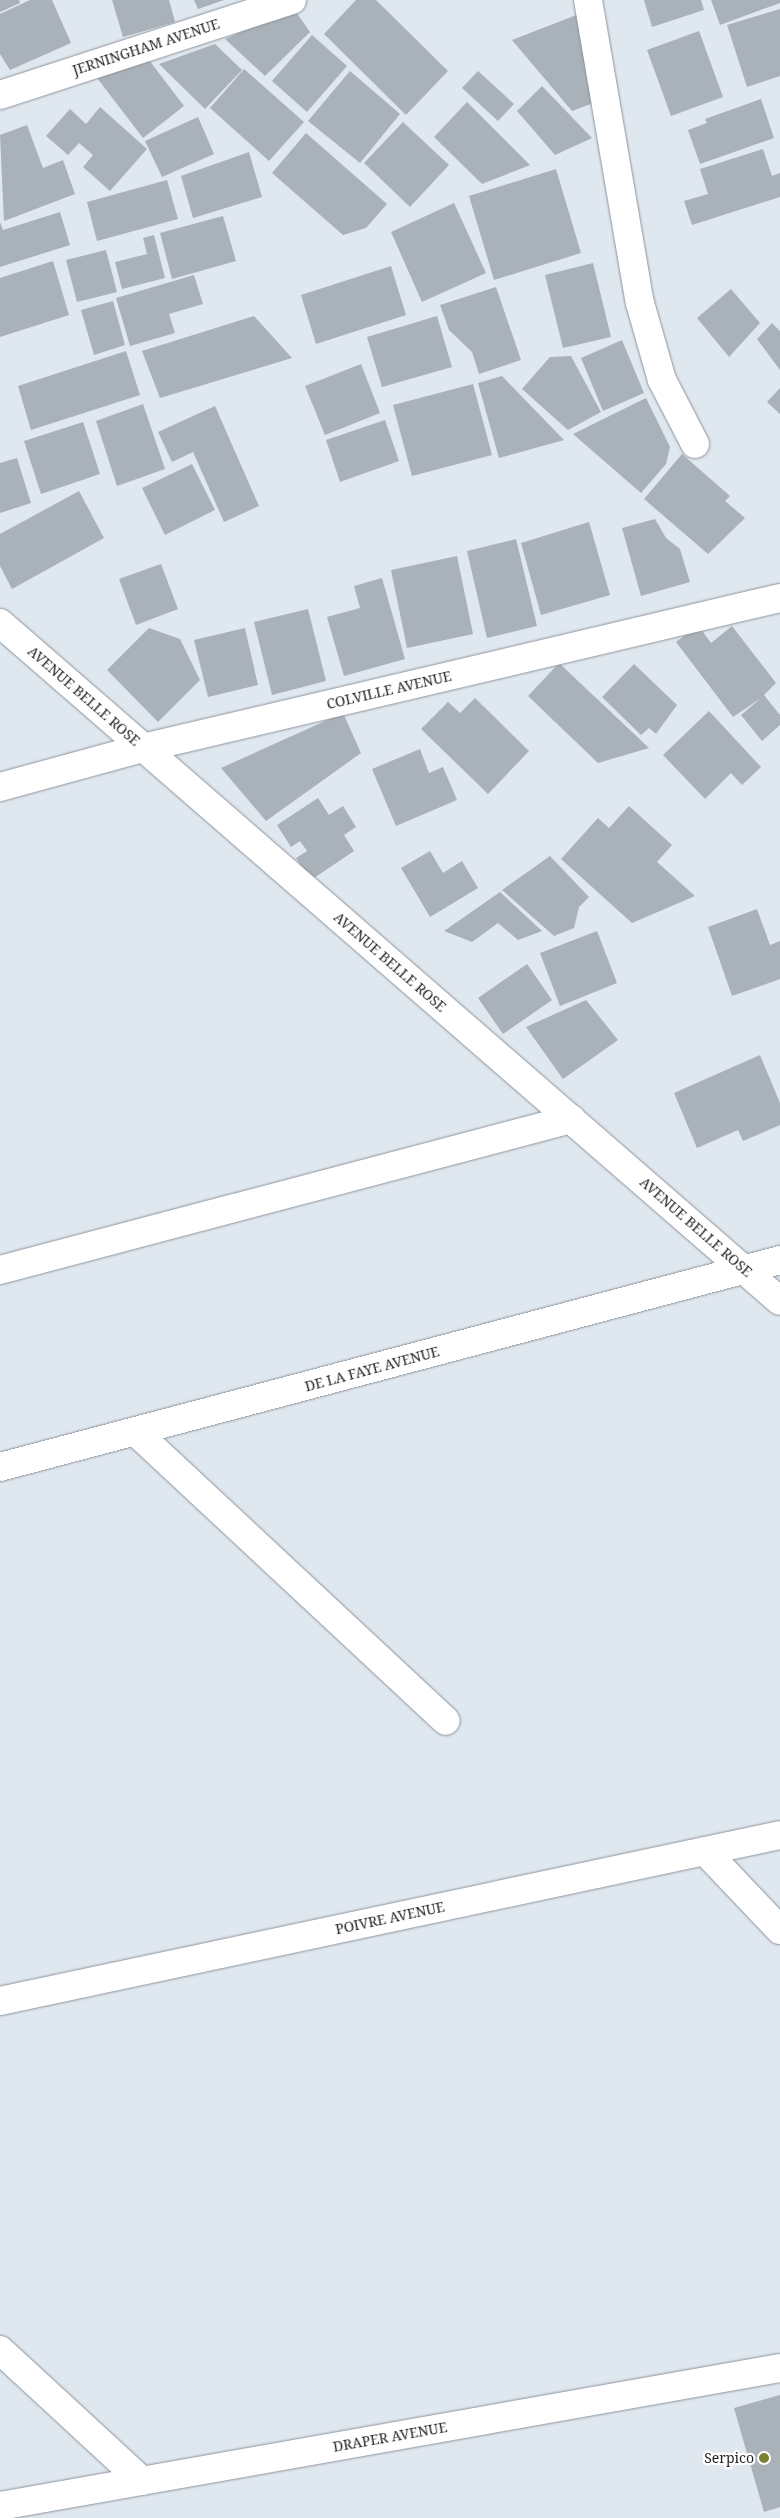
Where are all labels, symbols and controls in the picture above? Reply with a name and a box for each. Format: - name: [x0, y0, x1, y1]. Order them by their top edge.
- street label: JERNINGHAM AVENUE: [70, 15, 222, 79]
- street label: AVENUE BELLE ROSE: [24, 643, 144, 749]
- street label: COLVILLE AVENUE: [325, 667, 453, 713]
- street label: AVENUE BELLE ROSE: [330, 909, 450, 1015]
- street label: AVENUE BELLE ROSE: [636, 1174, 756, 1280]
- street label: DE LA FAYE AVENUE: [303, 1343, 441, 1395]
- street label: POIVRE AVENUE: [334, 1898, 446, 1938]
- street label: DRAPER AVENUE: [332, 2419, 448, 2455]
- place label: Serpico: [704, 2450, 754, 2466]
- marker: Serpico: [758, 2452, 770, 2464]

